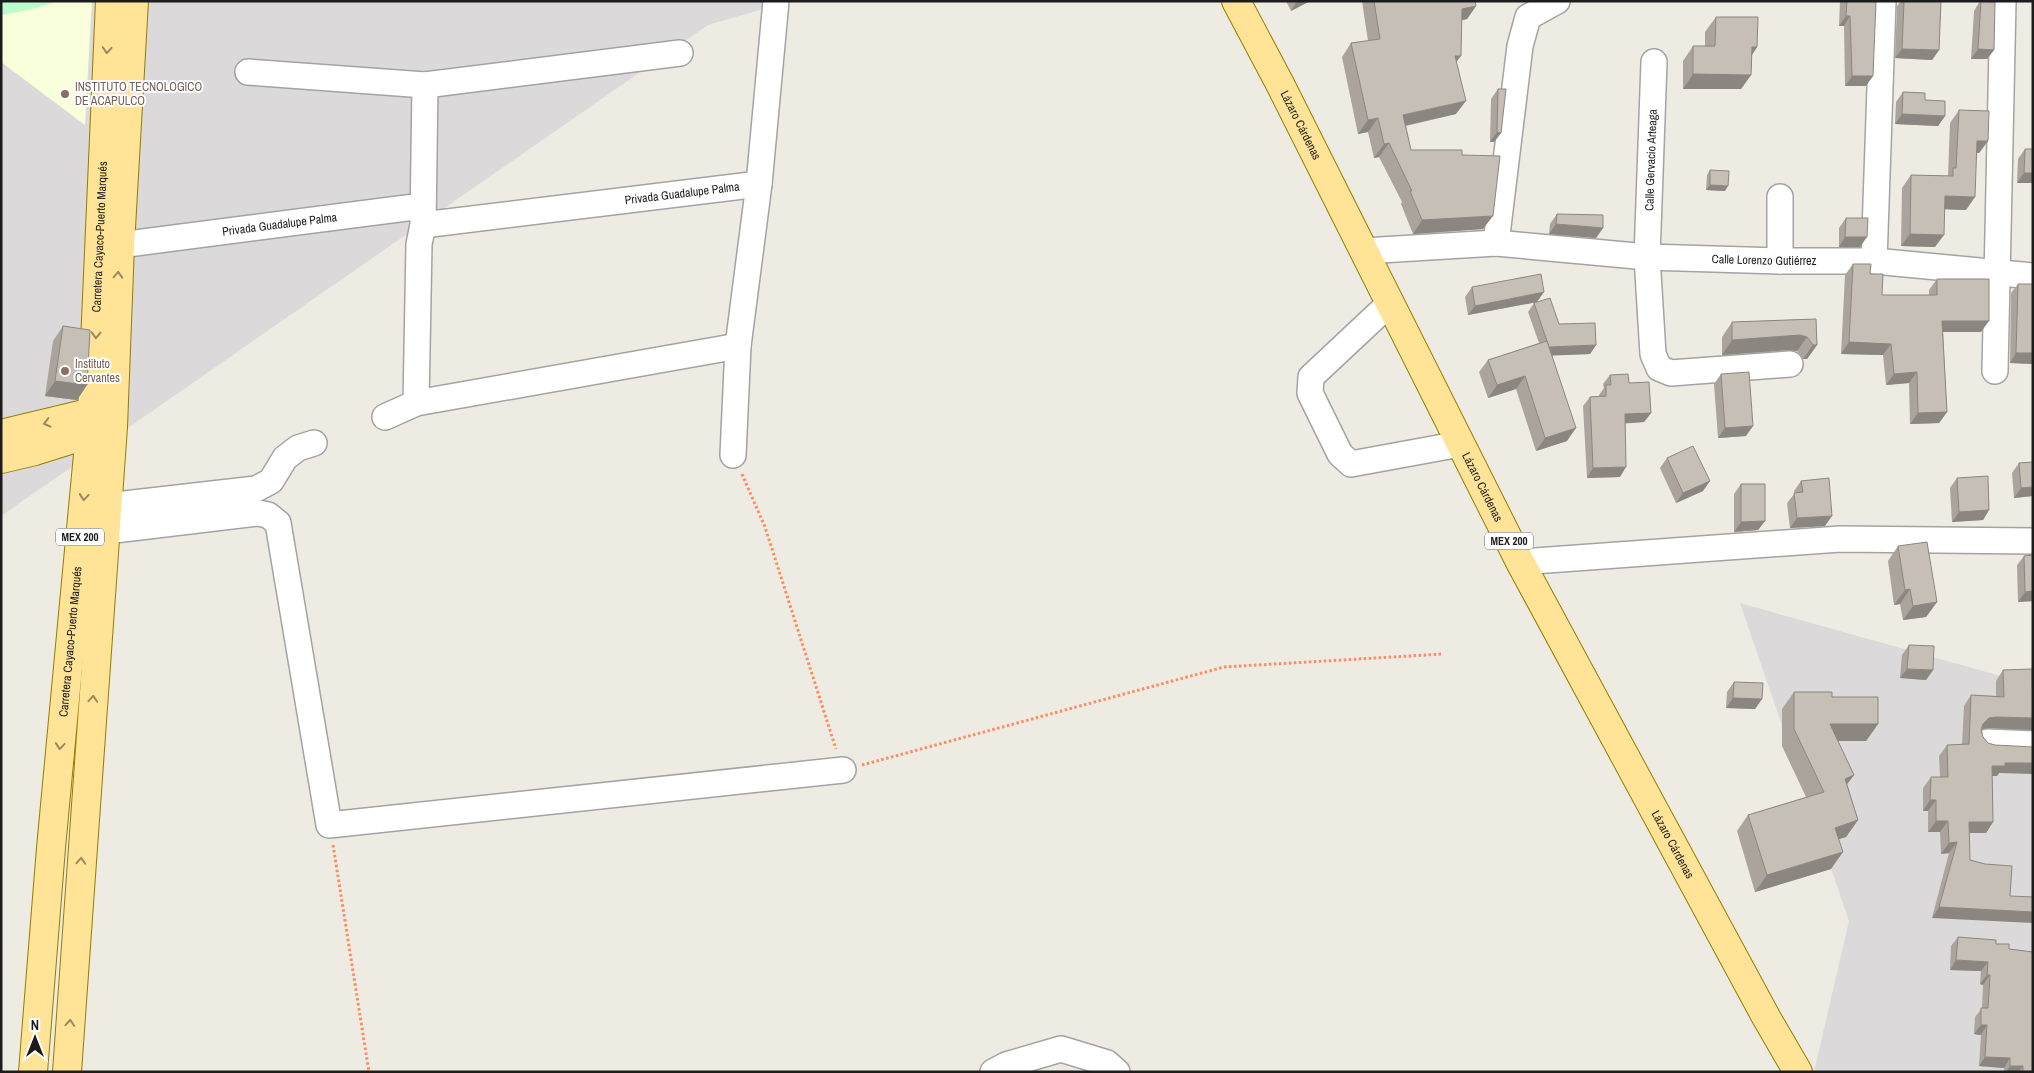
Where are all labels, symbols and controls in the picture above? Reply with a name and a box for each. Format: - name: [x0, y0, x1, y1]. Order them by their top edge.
- one-way arrow: [102, 46, 113, 54]
- place label: INSTITUTO TECNOLOGICO DE ACAPULCO: [75, 79, 202, 109]
- marker: INSTITUTO TECNOLOGICO DE ACAPULCO: [59, 88, 71, 100]
- street label: Lázaro Cárdenas: [1277, 88, 1325, 163]
- street label: Calle Gervacio Arteaga: [1641, 108, 1661, 211]
- street label: Carretera Cayaco-Puerto Marqués: [88, 161, 111, 313]
- street label: Privada Guadalupe Palma: [624, 178, 741, 208]
- street label: Privada Guadalupe Palma: [221, 209, 339, 240]
- street label: Calle Lorenzo Gutiérrez: [1712, 251, 1816, 269]
- one-way arrow: [113, 271, 124, 279]
- one-way arrow: [90, 331, 101, 339]
- place label: Instituto Cervantes: [75, 356, 120, 386]
- marker: Instituto Cervantes: [59, 365, 71, 377]
- one-way arrow: [42, 417, 51, 428]
- street label: Lázaro Cárdenas: [1458, 450, 1507, 525]
- one-way arrow: [79, 493, 90, 501]
- road number: MEX 200: [56, 528, 104, 546]
- road number: MEX 200: [1485, 532, 1533, 550]
- street label: Carretera Cayaco-Puerto Marqués: [55, 566, 85, 718]
- one-way arrow: [87, 695, 98, 703]
- one-way arrow: [55, 742, 66, 750]
- street label: Lázaro Cárdenas: [1648, 807, 1698, 882]
- one-way arrow: [75, 857, 86, 865]
- north arrow: [10, 1013, 60, 1063]
- text: N: [31, 1016, 39, 1034]
- one-way arrow: [64, 1019, 75, 1027]

